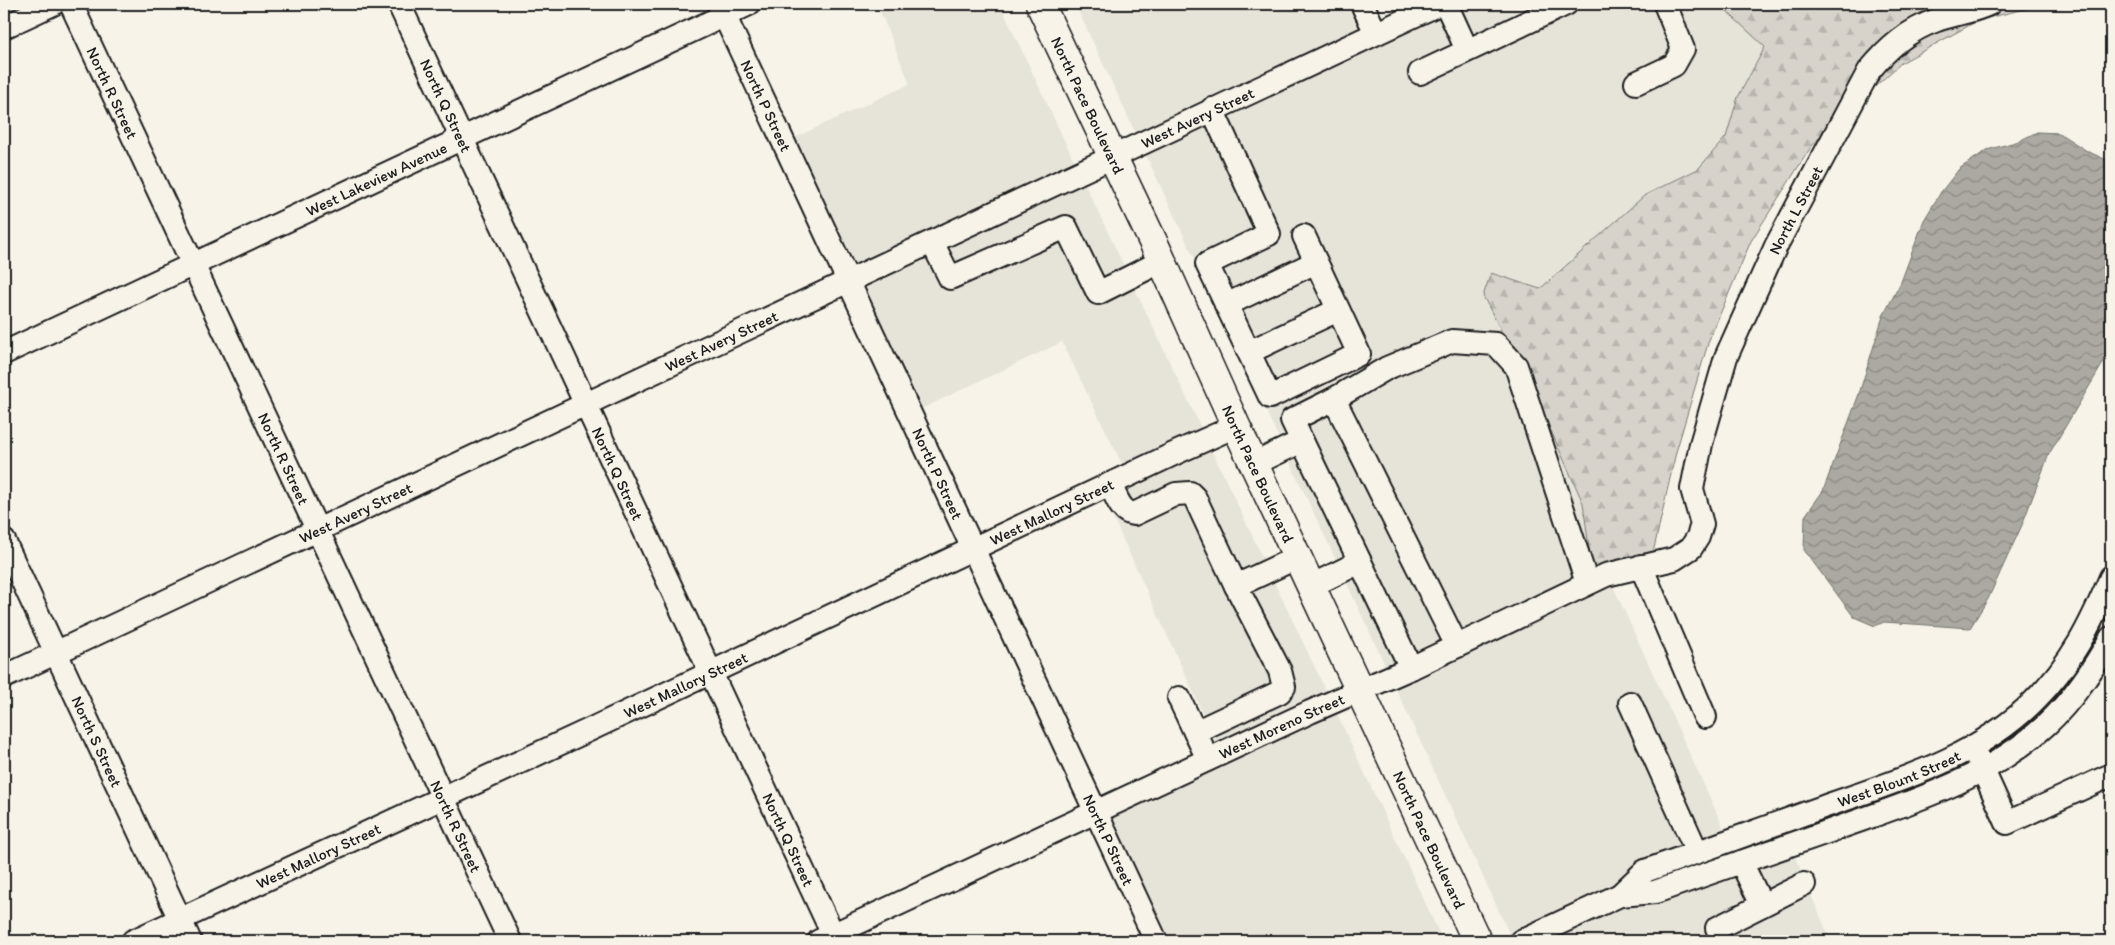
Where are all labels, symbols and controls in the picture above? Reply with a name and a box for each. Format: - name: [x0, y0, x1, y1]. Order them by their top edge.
- street label: North Pace Boulevard: [1047, 34, 1129, 177]
- street label: North R Street: [82, 44, 142, 142]
- street label: North Q Street: [416, 56, 476, 156]
- street label: North P Street: [736, 57, 795, 154]
- street label: West Avery Street: [1138, 83, 1257, 153]
- street label: West Lakeview Avenue: [303, 138, 450, 220]
- street label: North L Street: [1764, 163, 1827, 257]
- street label: West Avery Street: [662, 306, 781, 376]
- street label: North Pace Boulevard: [1218, 402, 1298, 546]
- street label: North R Street: [254, 410, 313, 508]
- street label: North Q Street: [588, 424, 647, 523]
- street label: North P Street: [908, 425, 967, 522]
- street label: West Mallory Street: [987, 475, 1117, 550]
- street label: West Avery Street: [296, 478, 415, 547]
- street label: West Mallory Street: [620, 648, 751, 722]
- street label: West Moreno Street: [1216, 689, 1347, 763]
- street label: North S Street: [67, 693, 126, 790]
- street label: West Blount Street: [1835, 746, 1964, 811]
- street label: North Pace Boulevard: [1389, 768, 1470, 912]
- street label: North R Street: [426, 777, 485, 875]
- street label: North Q Street: [758, 790, 818, 890]
- street label: North P Street: [1079, 791, 1138, 888]
- street label: West Mallory Street: [253, 819, 384, 893]

